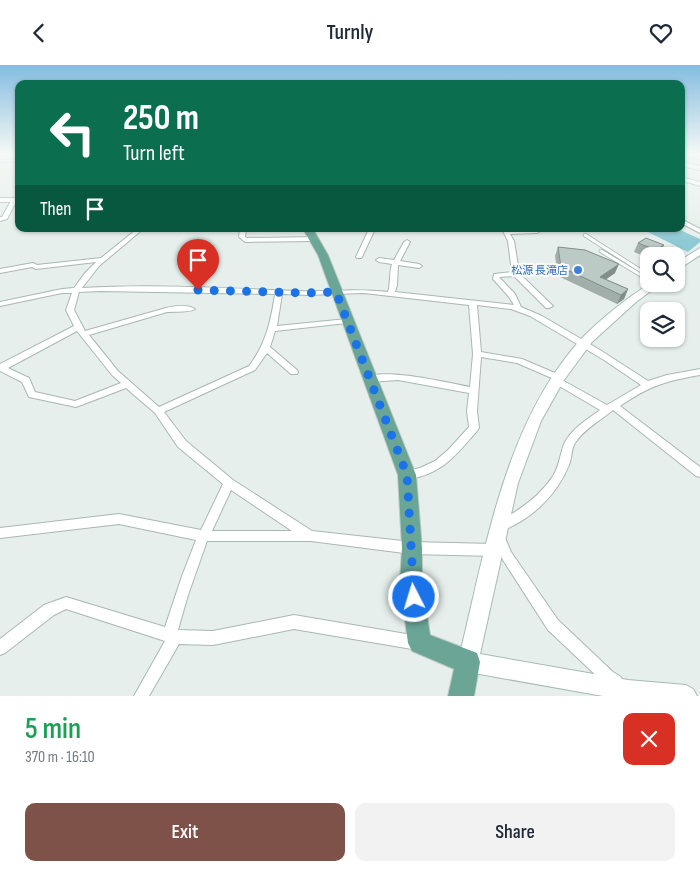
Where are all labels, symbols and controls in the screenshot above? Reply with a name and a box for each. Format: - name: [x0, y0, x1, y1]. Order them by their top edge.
- icon: back: [25, 19, 53, 47]
- text: Turnly: [327, 19, 373, 46]
- icon: heart: [647, 19, 675, 47]
- text: 250 m: [123, 97, 199, 140]
- icon: left: [40, 100, 105, 165]
- text: Turn left: [123, 140, 185, 167]
- icon: arrive: [81, 195, 109, 223]
- text: Then: [40, 198, 71, 221]
- pin: [177, 239, 219, 290]
- icon: arrive: [184, 246, 212, 274]
- map controls: [640, 247, 685, 347]
- button: search: [640, 247, 685, 292]
- place label: 松源 長滝店: [511, 264, 568, 277]
- marker: 松源 長滝店: [572, 264, 584, 276]
- button: layers: [640, 302, 685, 347]
- position arrow: [387, 570, 439, 622]
- text: 5 min: [25, 711, 81, 747]
- button: close: [623, 713, 675, 765]
- text: 370 m · 16:10: [25, 748, 95, 767]
- button: Exit: [25, 803, 345, 861]
- button: Share: [355, 803, 675, 861]

